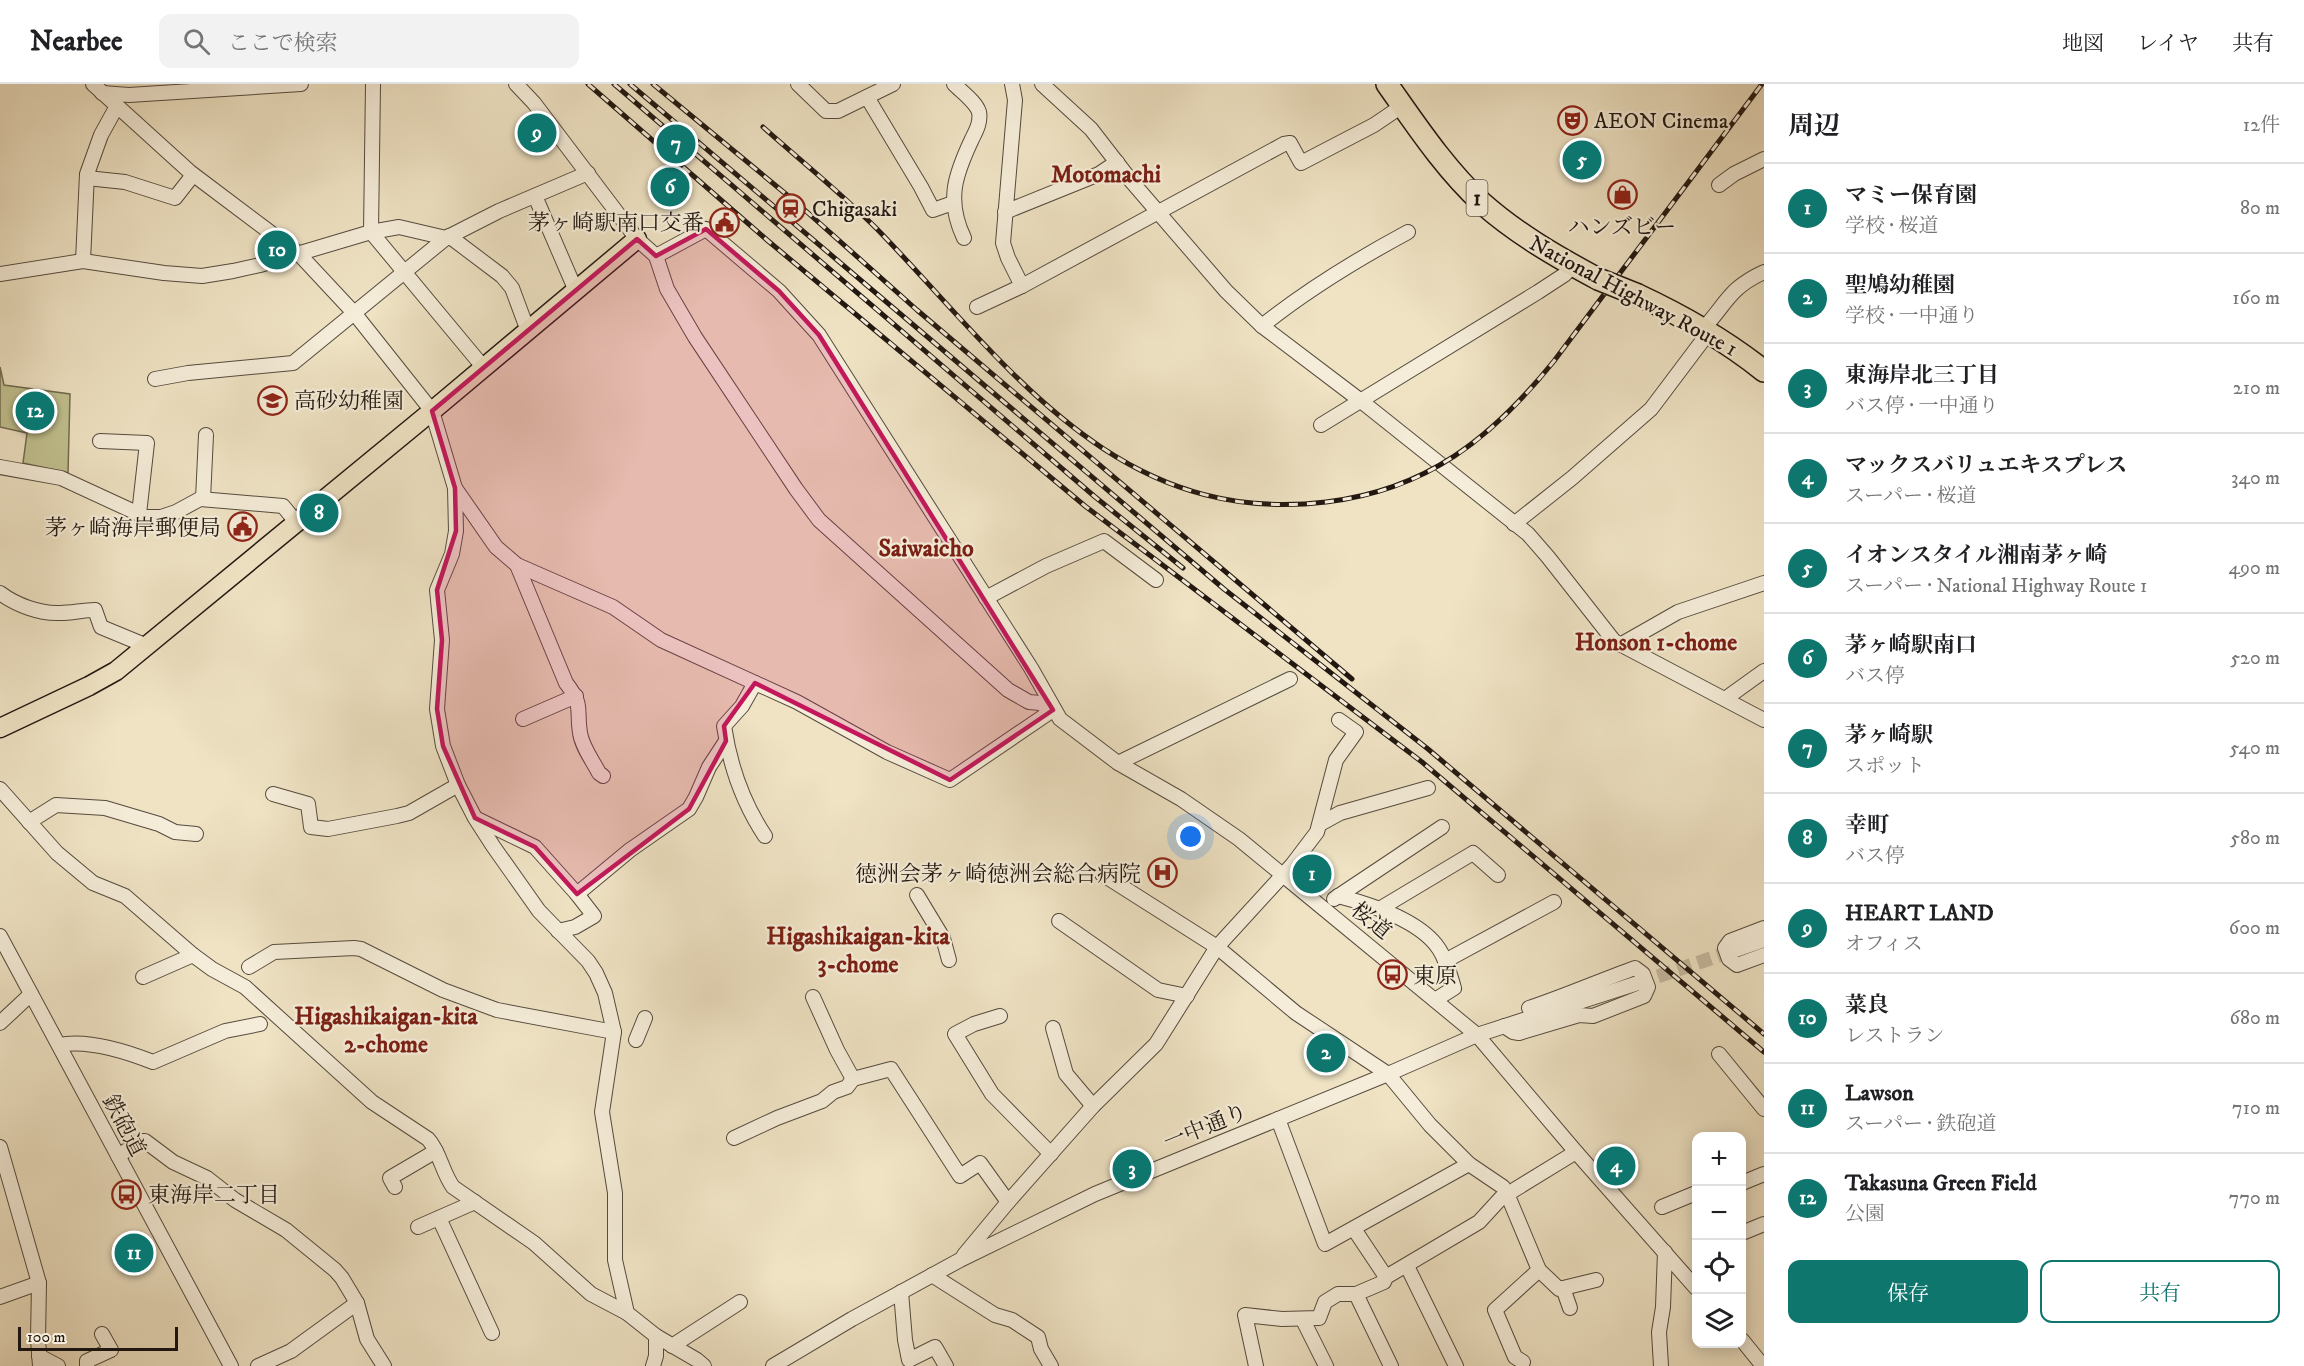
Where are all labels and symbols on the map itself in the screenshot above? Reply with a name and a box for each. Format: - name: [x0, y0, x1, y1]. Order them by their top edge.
- theatre icon: AEON Cinema: [1557, 104, 1589, 136]
- place label: AEON Cinema: [1594, 108, 1729, 135]
- pin: 9: [518, 110, 556, 156]
- pin: 7: [656, 122, 696, 166]
- pin: 5: [1562, 138, 1602, 182]
- district label: Motomachi: [1051, 160, 1161, 190]
- pin: 6: [650, 164, 690, 210]
- shop icon: ハンズビー: [1606, 178, 1638, 210]
- road number: 1: [1466, 180, 1488, 216]
- station icon: Chigasaki: [775, 192, 807, 224]
- place label: Chigasaki: [812, 196, 897, 223]
- public building icon: 茅ヶ崎駅南口交番: [709, 206, 741, 238]
- place label: 茅ヶ崎駅南口交番: [528, 210, 704, 237]
- place label: ハンズビー: [1568, 214, 1676, 241]
- pin: 10: [258, 228, 296, 272]
- street label: National Highway Route 1: [1525, 230, 1742, 363]
- school or university icon: 高砂幼稚園: [257, 384, 289, 416]
- pin: 12: [15, 388, 54, 434]
- place label: 高砂幼稚園: [294, 388, 404, 415]
- pin: 8: [300, 490, 338, 536]
- public building icon: 茅ヶ崎海岸郵便局: [226, 511, 258, 543]
- place label: 茅ヶ崎海岸郵便局: [45, 515, 221, 542]
- district label: Saiwaicho: [878, 534, 974, 564]
- district label: Honson 1-chome: [1575, 628, 1737, 658]
- your location: [1176, 822, 1205, 851]
- pin: 1: [1292, 852, 1332, 896]
- hospital icon: 徳洲会茅ヶ崎徳洲会総合病院: [1146, 857, 1178, 889]
- place label: 徳洲会茅ヶ崎徳洲会総合病院: [855, 861, 1141, 888]
- street label: 桜道: [1345, 897, 1397, 946]
- district label: Higashikaigan-kita 3-chome: [766, 922, 950, 980]
- bus stop icon: 東原: [1376, 959, 1408, 991]
- place label: 東原: [1413, 963, 1457, 990]
- district label: Higashikaigan-kita 2-chome: [294, 1002, 478, 1060]
- pin: 2: [1306, 1030, 1346, 1076]
- street label: 鉄砲道: [96, 1090, 151, 1161]
- street label: 一中通り: [1160, 1098, 1251, 1156]
- pin: 4: [1596, 1144, 1636, 1188]
- pin: 3: [1112, 1146, 1152, 1192]
- bus stop icon: 東海岸二丁目: [111, 1178, 143, 1210]
- place label: 東海岸二丁目: [148, 1182, 280, 1209]
- pin: 11: [114, 1230, 154, 1276]
- scale bar: [18, 1324, 178, 1352]

